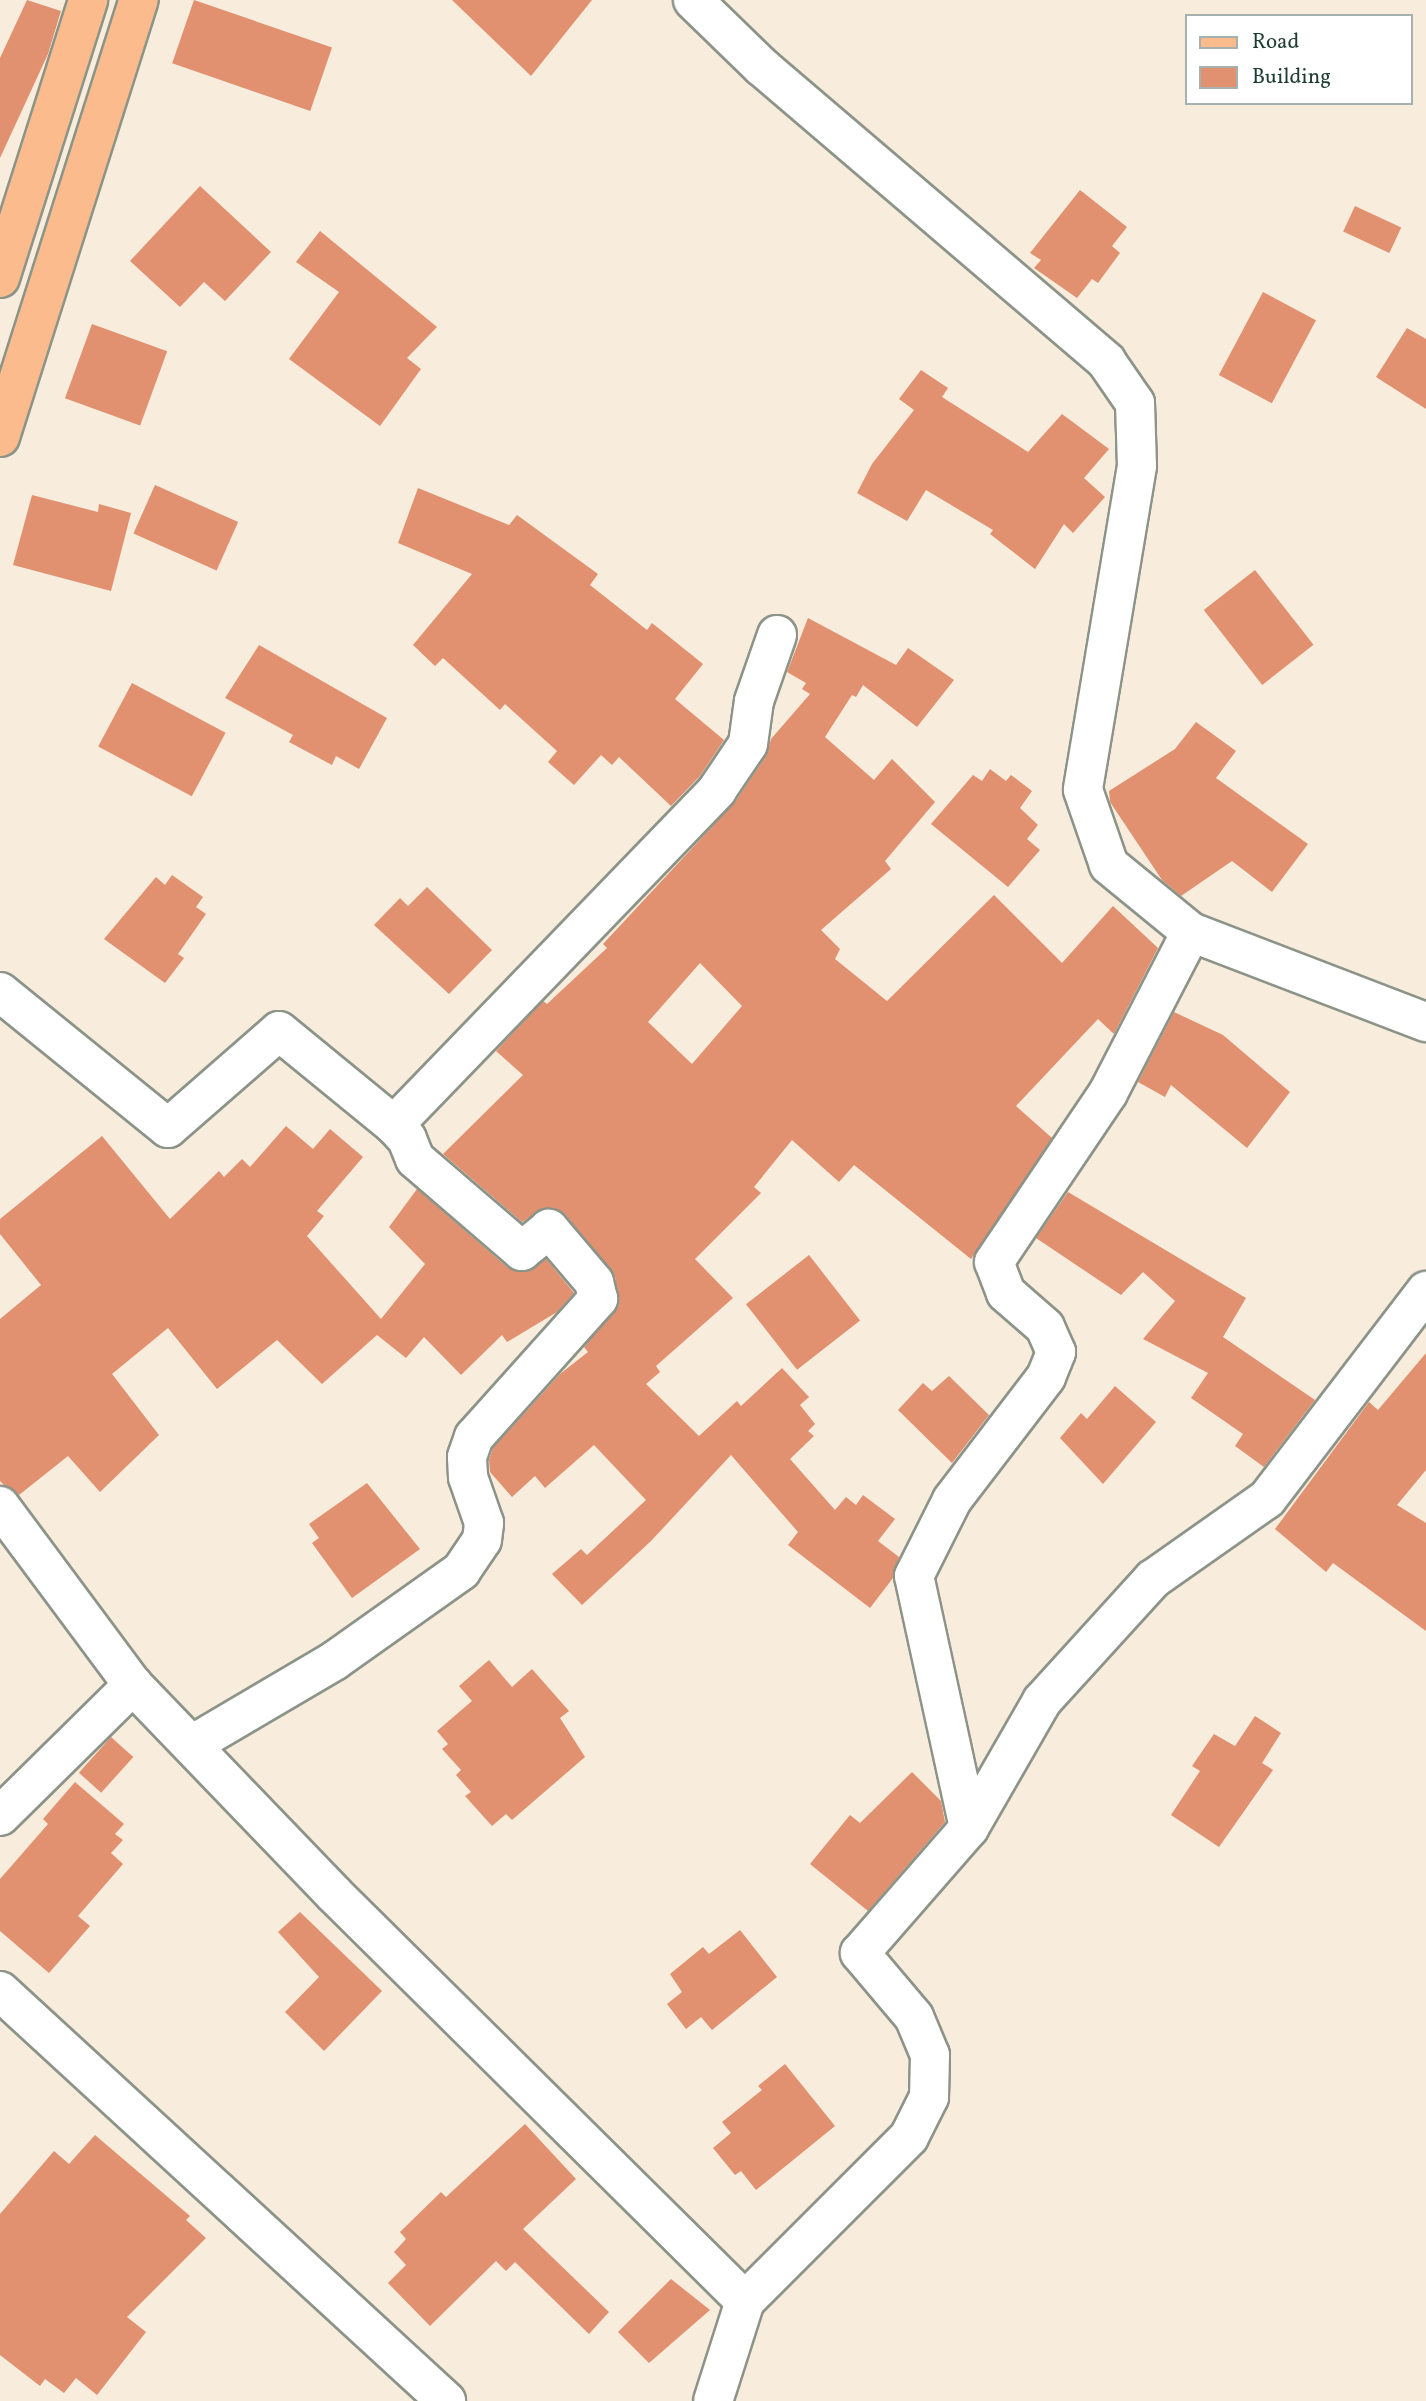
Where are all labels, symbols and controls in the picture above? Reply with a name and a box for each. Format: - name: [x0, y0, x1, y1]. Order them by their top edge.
- legend: [1184, 14, 1412, 105]
- text: Road: [1252, 28, 1299, 57]
- text: Building: [1252, 63, 1331, 92]

